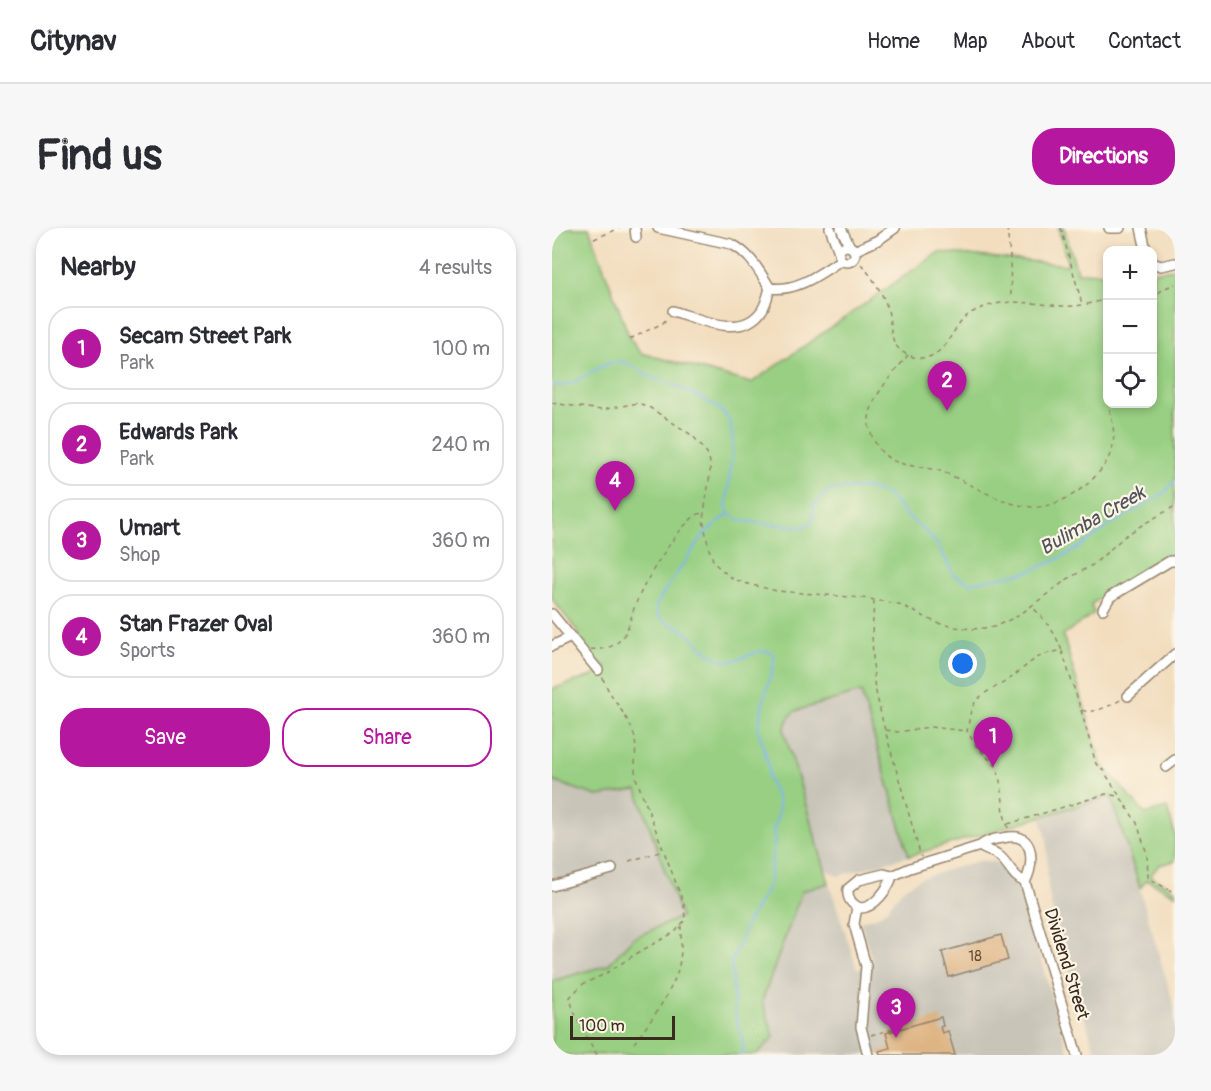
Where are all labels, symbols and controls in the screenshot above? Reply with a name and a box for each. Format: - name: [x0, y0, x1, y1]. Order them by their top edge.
- text: Citynav: [30, 24, 117, 59]
- text: Home: [867, 28, 920, 55]
- text: Map: [953, 28, 988, 55]
- text: About: [1021, 28, 1075, 55]
- text: Contact: [1108, 28, 1181, 55]
- button: Directions: [1032, 128, 1175, 185]
- text: Find us: [36, 130, 162, 182]
- map controls: [1103, 246, 1157, 408]
- button: +: [1103, 246, 1157, 300]
- text: Nearby: [60, 251, 136, 283]
- text: 4 results: [419, 255, 492, 280]
- button: −: [1103, 300, 1157, 354]
- text: Secam Street Park: [119, 322, 291, 350]
- text: 1: [78, 336, 85, 361]
- text: 100 m: [433, 336, 490, 361]
- text: Park: [119, 350, 154, 375]
- button: locate: [1103, 354, 1157, 408]
- pin: 2: [928, 362, 966, 411]
- text: Edwards Park: [119, 418, 238, 446]
- text: 2: [76, 432, 87, 457]
- text: 240 m: [431, 432, 490, 457]
- text: Park: [119, 446, 154, 471]
- pin: 4: [596, 462, 634, 511]
- water label: Bulimba Creek: [1035, 479, 1151, 561]
- text: Umart: [119, 514, 180, 542]
- text: 3: [76, 528, 87, 553]
- text: 360 m: [431, 528, 490, 553]
- text: Shop: [119, 542, 160, 567]
- text: Stan Frazer Oval: [119, 610, 273, 638]
- text: 4: [76, 624, 87, 649]
- text: 360 m: [431, 624, 490, 649]
- text: Sports: [119, 638, 175, 663]
- your location: [948, 649, 977, 678]
- button: Save: [60, 708, 270, 767]
- button: Share: [282, 708, 492, 767]
- pin: 1: [974, 718, 1012, 767]
- street label: Dividend Street: [1039, 906, 1095, 1023]
- house number: 18: [968, 947, 982, 966]
- pin: 3: [876, 988, 916, 1038]
- scale bar: [570, 1013, 675, 1040]
- text: 100 m: [579, 1016, 625, 1036]

